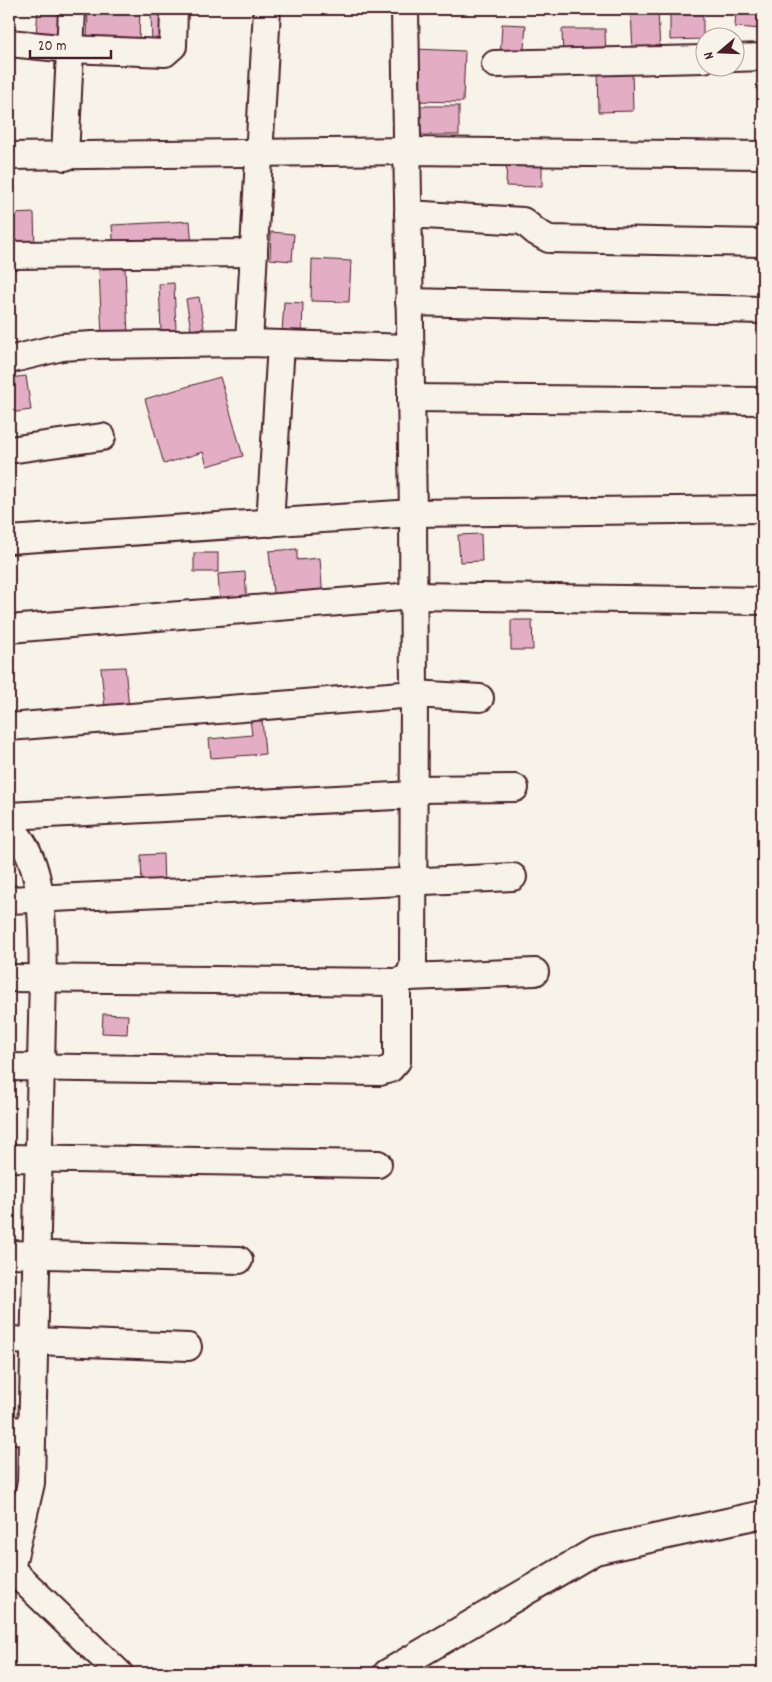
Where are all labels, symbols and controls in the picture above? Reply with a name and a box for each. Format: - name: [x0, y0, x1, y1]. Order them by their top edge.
- scale bar: [30, 28, 111, 60]
- north arrow: [694, 28, 744, 78]
- text: 20 m: [38, 36, 66, 58]
- text: N: [699, 49, 720, 62]

